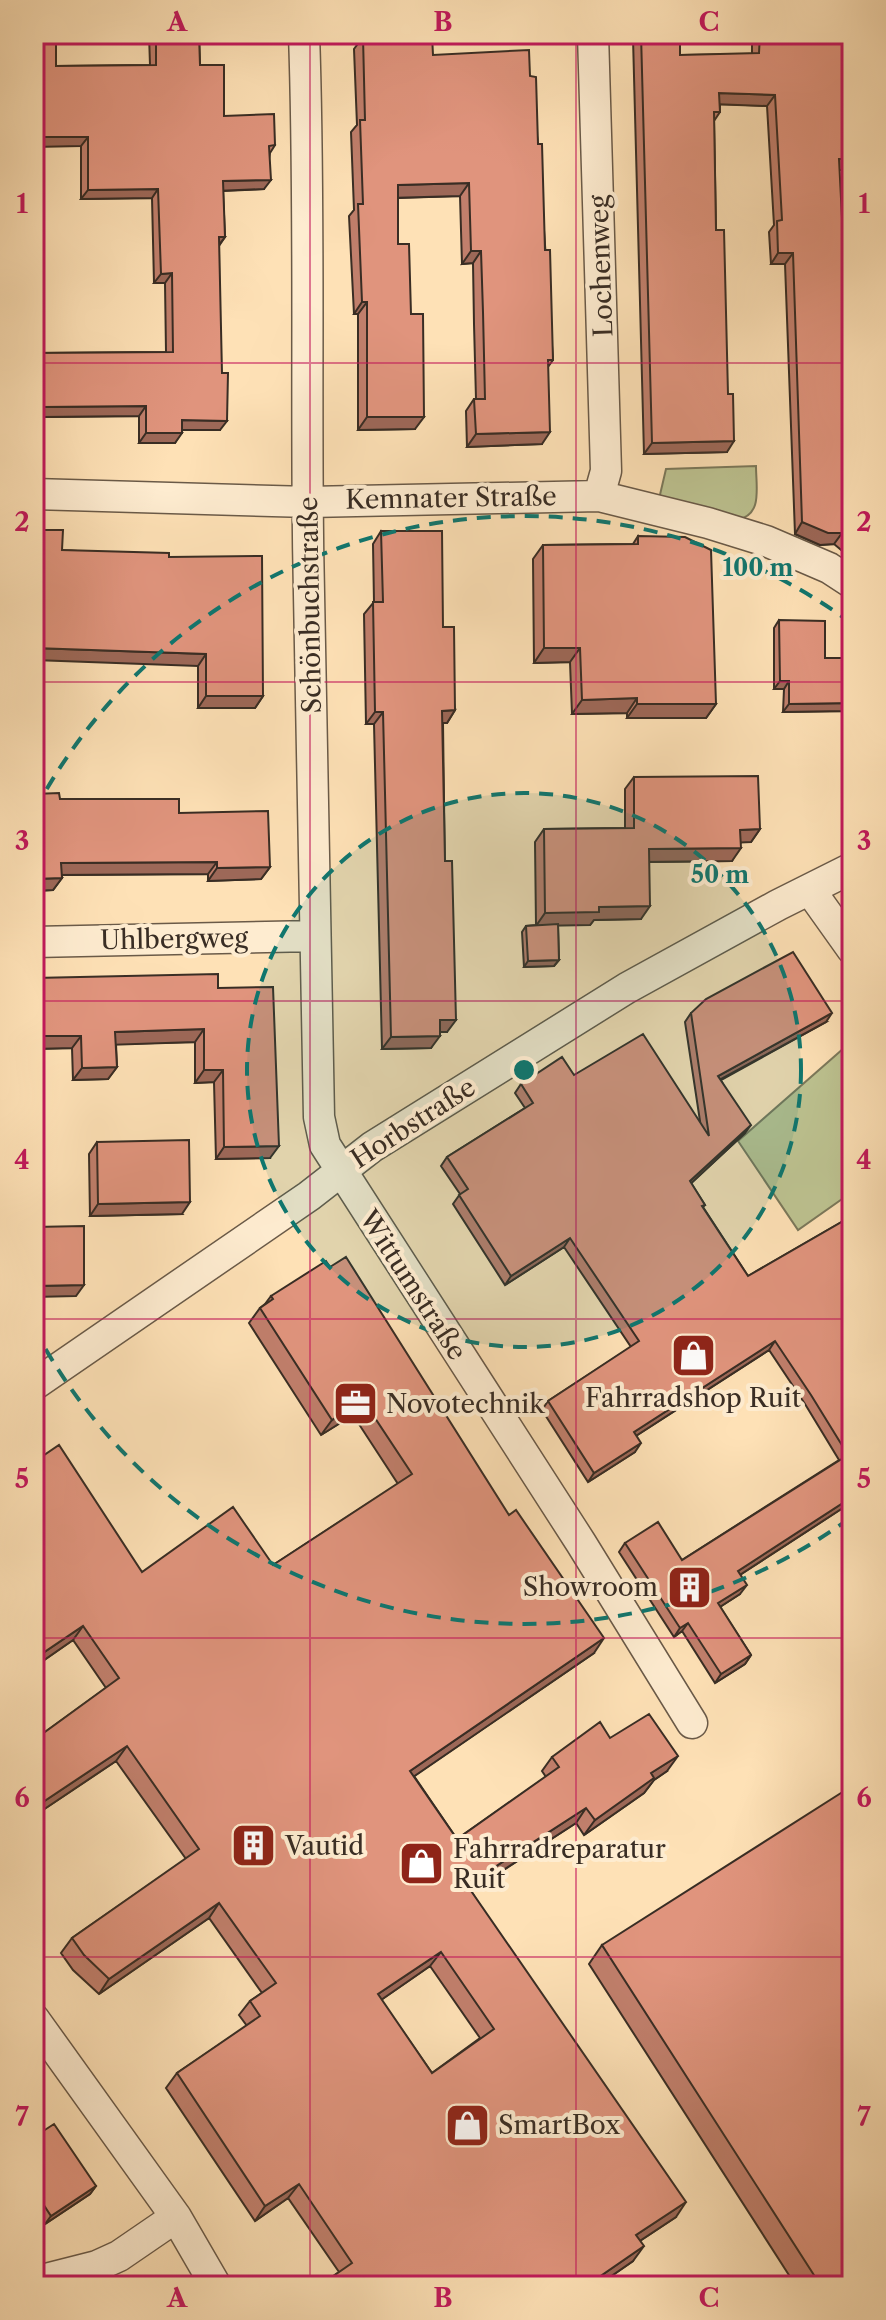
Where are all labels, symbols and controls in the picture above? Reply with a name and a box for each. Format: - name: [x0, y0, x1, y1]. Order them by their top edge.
- text: A: [166, 6, 188, 38]
- text: B: [433, 6, 453, 38]
- text: C: [699, 6, 719, 38]
- text: 1: [16, 188, 28, 220]
- text: 1: [858, 188, 870, 220]
- street label: Lochenweg: [583, 194, 619, 338]
- street label: Kemnater Straße: [345, 480, 557, 516]
- street label: Schönbuchstraße: [292, 496, 328, 714]
- text: 2: [14, 506, 30, 538]
- text: 2: [856, 506, 872, 538]
- text: 100 m: [722, 553, 794, 582]
- text: 3: [15, 825, 29, 857]
- text: 3: [857, 825, 871, 857]
- text: 50 m: [691, 860, 749, 889]
- street label: Uhlbergweg: [100, 922, 249, 956]
- centre of rings: [510, 1056, 538, 1084]
- street label: Horbstraße: [345, 1071, 481, 1175]
- text: 4: [14, 1144, 30, 1176]
- text: 4: [856, 1144, 872, 1176]
- street label: Wittumstraße: [352, 1203, 473, 1366]
- shop icon: Fahrradshop Ruit: [669, 1331, 717, 1379]
- office icon: Novotechnik: [331, 1380, 379, 1428]
- place label: Fahrradshop Ruit: [585, 1382, 802, 1414]
- place label: Novotechnik: [386, 1388, 545, 1420]
- text: 5: [15, 1463, 29, 1495]
- text: 5: [857, 1463, 871, 1495]
- building icon: Showroom: [665, 1563, 713, 1611]
- place label: Showroom: [523, 1571, 658, 1603]
- text: 6: [14, 1782, 30, 1814]
- text: 6: [856, 1782, 872, 1814]
- building icon: Vautid: [230, 1822, 278, 1870]
- place label: Vautid: [284, 1830, 364, 1862]
- place label: Fahrradreparatur Ruit: [453, 1833, 666, 1895]
- shop icon: Fahrradreparatur Ruit: [398, 1840, 446, 1888]
- text: 7: [15, 2101, 29, 2133]
- shop icon: SmartBox: [443, 2101, 491, 2149]
- text: 7: [857, 2101, 871, 2133]
- place label: SmartBox: [498, 2109, 621, 2141]
- text: A: [166, 2282, 188, 2314]
- text: B: [433, 2282, 453, 2314]
- text: C: [699, 2282, 719, 2314]

